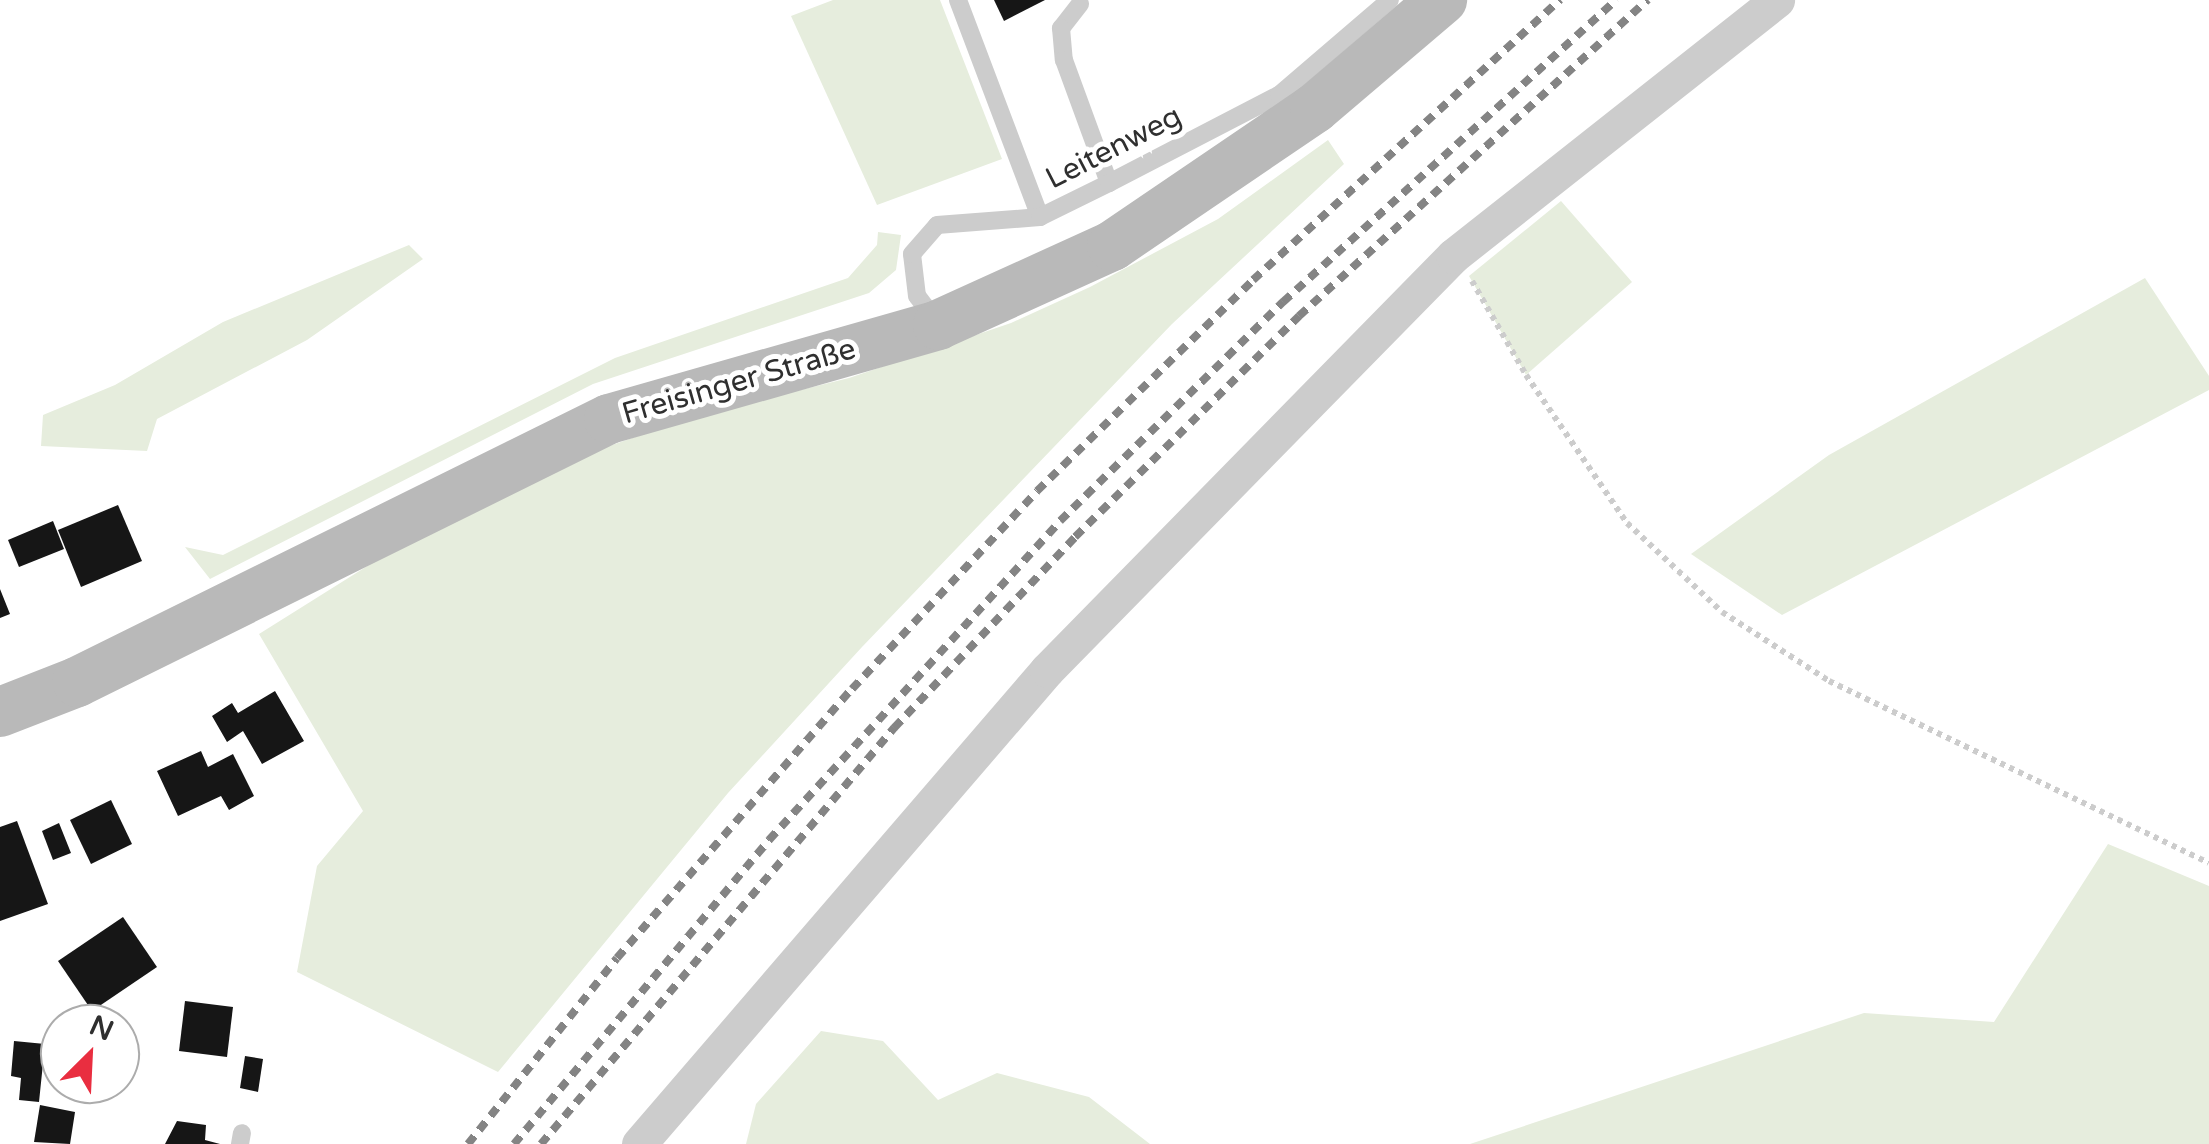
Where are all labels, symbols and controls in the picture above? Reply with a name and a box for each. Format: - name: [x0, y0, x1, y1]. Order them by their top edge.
- street label: Leitenweg: [1040, 98, 1188, 198]
- street label: Freisinger Straße: [618, 331, 860, 433]
- north arrow: [40, 1004, 140, 1104]
- text: N: [84, 1008, 119, 1049]

